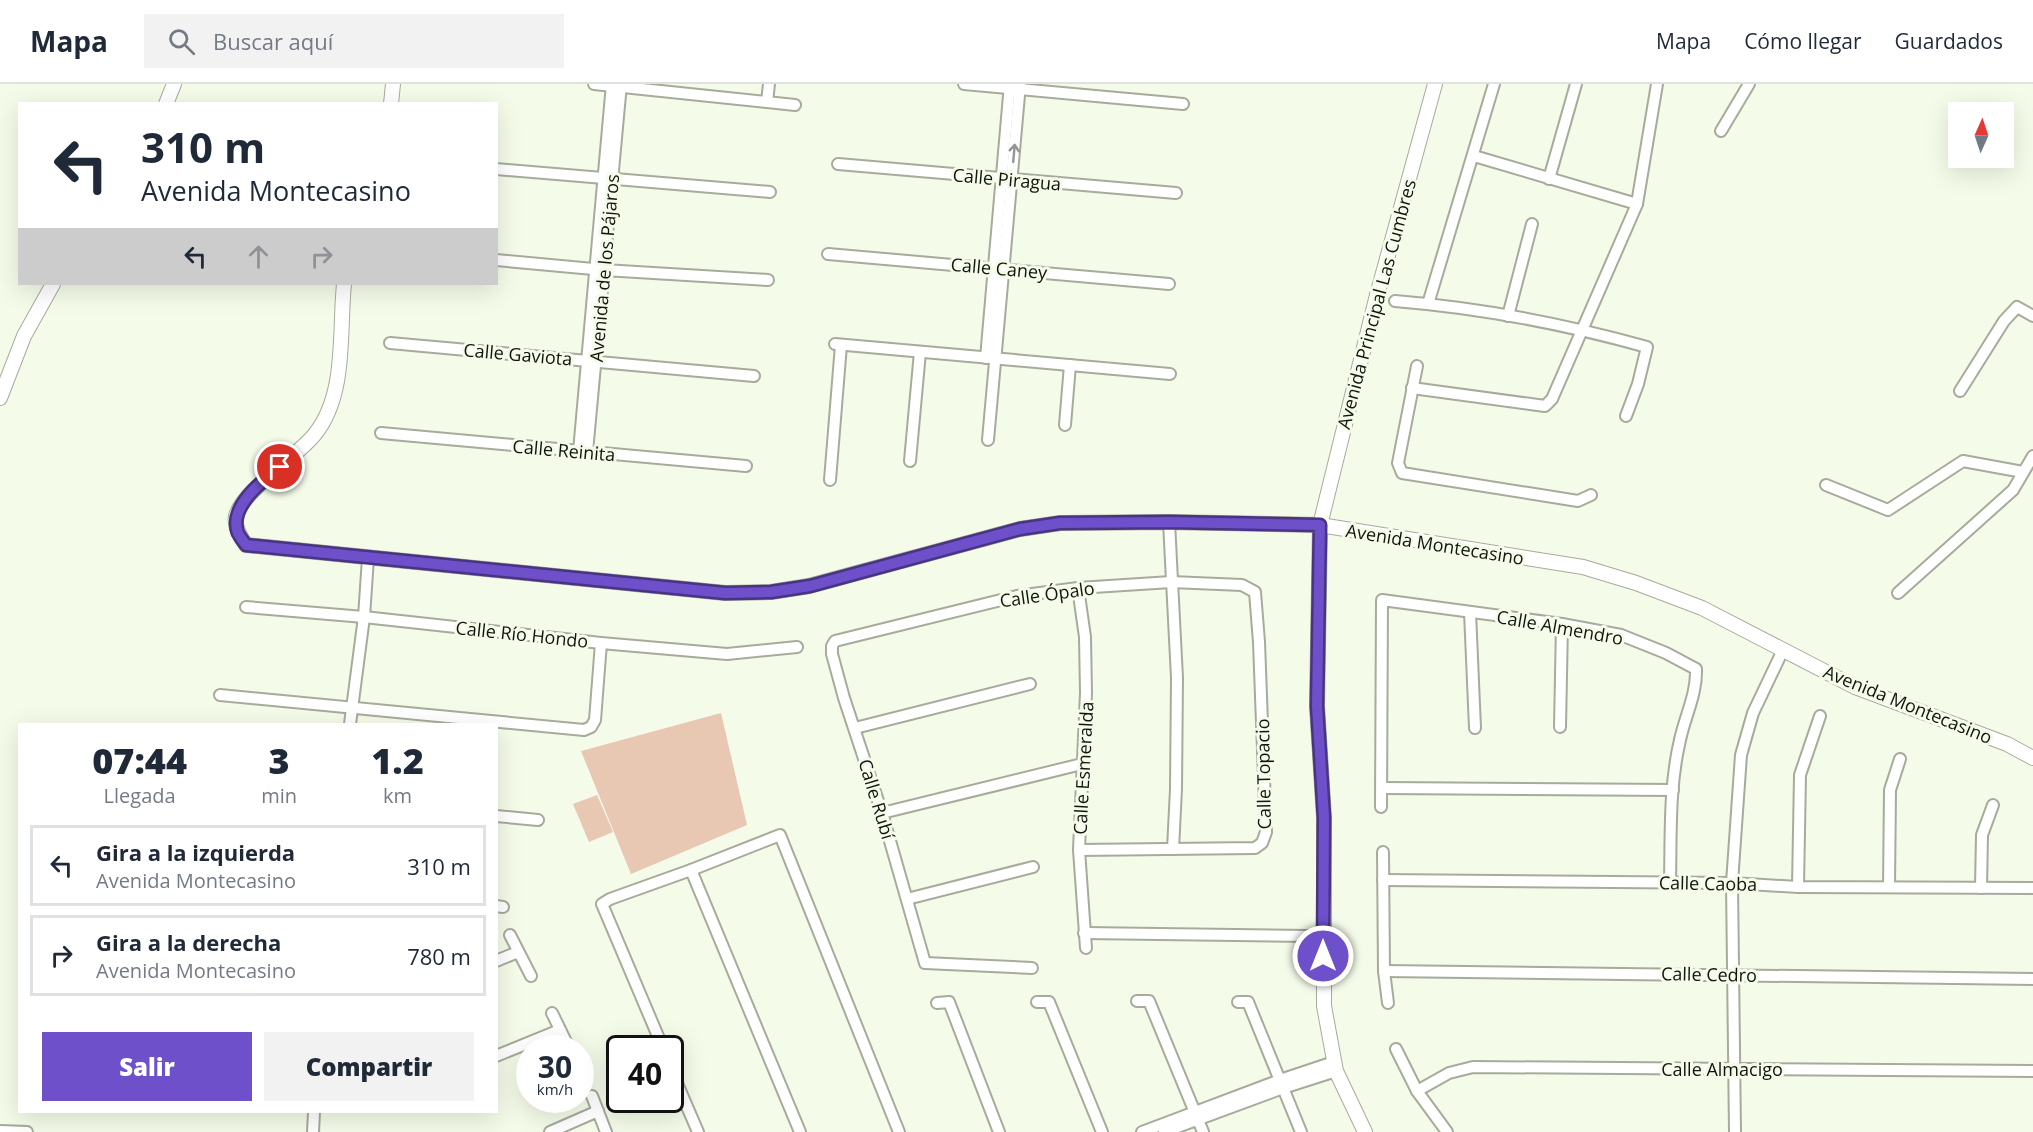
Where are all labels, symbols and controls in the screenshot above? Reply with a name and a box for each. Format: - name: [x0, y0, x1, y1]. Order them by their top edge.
- search box: [144, 14, 564, 68]
- text: Mapa: [30, 22, 108, 60]
- icon: search: [165, 25, 198, 58]
- text: Buscar aquí: [213, 26, 333, 56]
- text: Mapa: [1656, 27, 1711, 55]
- text: Cómo llegar: [1744, 27, 1862, 55]
- text: Guardados: [1895, 27, 2003, 55]
- north arrow: [1948, 102, 2014, 168]
- map controls: [1948, 102, 2014, 168]
- text: 310 m: [141, 118, 265, 175]
- icon: left: [42, 126, 120, 204]
- one-way arrow: [1009, 144, 1020, 164]
- street label: Calle Piragua: [952, 162, 1062, 196]
- text: Avenida Montecasino: [141, 172, 411, 209]
- street label: Avenida de los Pájaros: [584, 173, 624, 363]
- street label: Avenida Principal Las Cumbres: [1331, 176, 1421, 432]
- icon: left: [179, 240, 212, 273]
- icon: ahead: [242, 240, 275, 273]
- icon: right: [305, 240, 338, 273]
- street label: Calle Caney: [950, 252, 1049, 284]
- street label: Calle Gaviota: [463, 337, 573, 371]
- street label: Calle Reinita: [512, 434, 616, 466]
- pin: [254, 441, 305, 492]
- icon: arrive: [263, 450, 296, 483]
- street label: Avenida Montecasino: [1344, 518, 1526, 570]
- street label: Calle Ópalo: [998, 575, 1096, 613]
- street label: Calle Almendro: [1495, 604, 1625, 650]
- street label: Calle Río Hondo: [454, 615, 590, 653]
- street label: Avenida Montecasino: [1820, 659, 1996, 749]
- street label: Calle Esmeralda: [1068, 701, 1098, 835]
- street label: Calle Topacio: [1250, 718, 1276, 830]
- text: 07:44: [92, 736, 187, 785]
- text: 3: [269, 736, 290, 785]
- text: 1.2: [371, 736, 424, 785]
- street label: Calle Rubí: [853, 756, 901, 843]
- text: Llegada: [104, 782, 176, 809]
- text: min: [261, 782, 297, 809]
- text: km: [383, 782, 412, 809]
- text: Gira a la izquierda: [96, 837, 295, 867]
- icon: left: [45, 849, 78, 882]
- text: 310 m: [407, 851, 471, 881]
- text: Avenida Montecasino: [96, 867, 296, 894]
- street label: Calle Caoba: [1659, 870, 1757, 896]
- position arrow: [1291, 924, 1355, 988]
- text: Gira a la derecha: [96, 927, 281, 957]
- icon: right: [45, 939, 78, 972]
- text: 780 m: [407, 941, 471, 971]
- text: Avenida Montecasino: [96, 957, 296, 984]
- street label: Calle Cedro: [1661, 961, 1757, 987]
- button: Salir: [42, 1032, 252, 1101]
- button: Compartir: [264, 1032, 474, 1101]
- speed limit sign: 40: [606, 1035, 684, 1113]
- text: 30: [538, 1046, 572, 1087]
- street label: Calle Almacigo: [1661, 1057, 1783, 1081]
- text: km/h: [537, 1079, 573, 1099]

